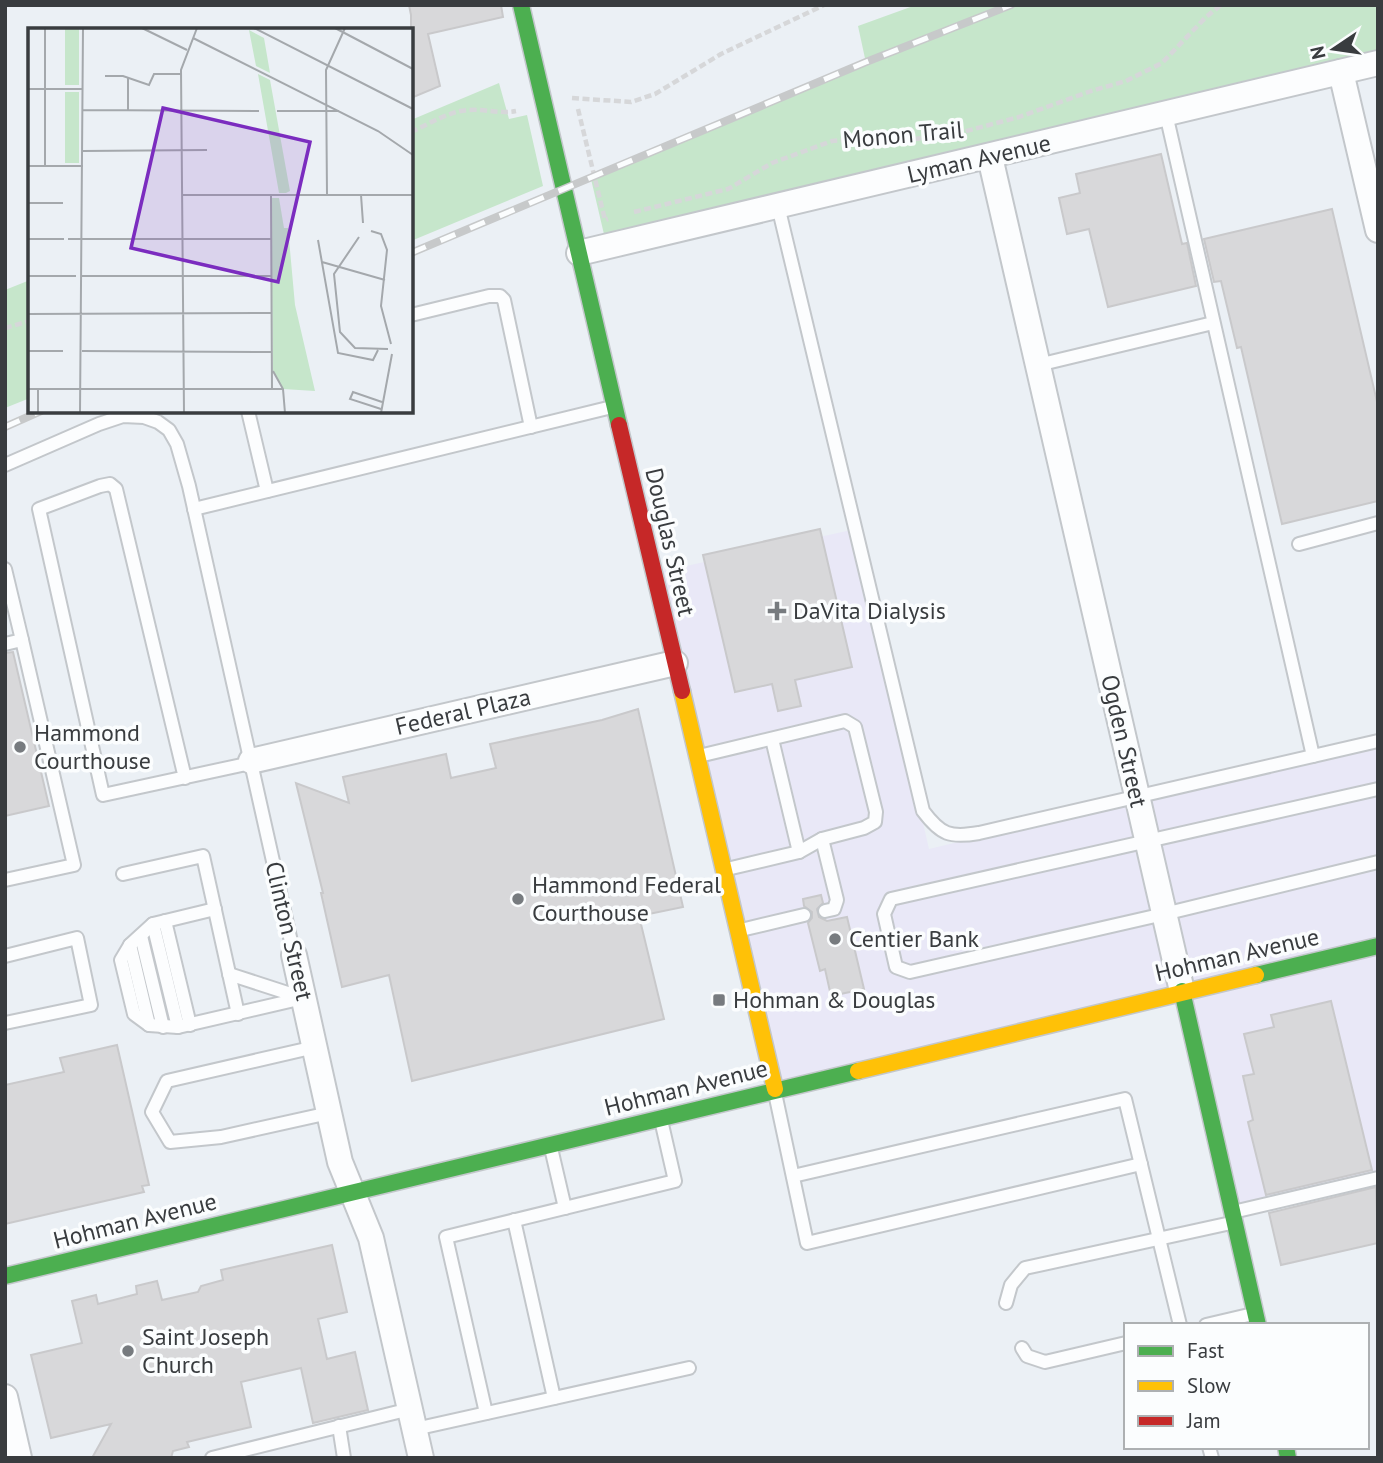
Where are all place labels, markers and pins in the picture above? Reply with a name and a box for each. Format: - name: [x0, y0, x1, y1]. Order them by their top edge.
- place label: DaVita Dialysis: [793, 595, 946, 626]
- marker: DaVita Dialysis: [767, 601, 787, 621]
- place label: Hammond Courthouse: [34, 717, 151, 776]
- marker: Hammond Courthouse: [12, 739, 28, 755]
- place label: Hammond Federal Courthouse: [532, 869, 721, 928]
- marker: Hammond Federal Courthouse: [510, 891, 526, 907]
- place label: Centier Bank: [849, 923, 980, 954]
- marker: Centier Bank: [827, 931, 843, 947]
- place label: Hohman & Douglas: [733, 984, 935, 1015]
- marker: Hohman & Douglas: [711, 992, 727, 1008]
- place label: Saint Joseph Church: [142, 1321, 269, 1380]
- marker: Saint Joseph Church: [120, 1343, 136, 1359]

